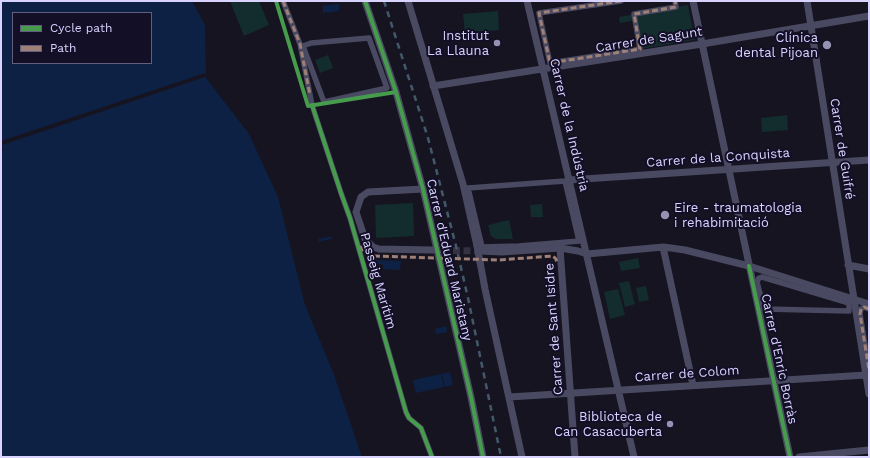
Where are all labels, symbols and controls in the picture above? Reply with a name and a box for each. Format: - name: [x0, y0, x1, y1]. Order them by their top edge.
- legend: [12, 12, 152, 64]
- text: Cycle path: [50, 21, 112, 35]
- street label: Carrer de Sagunt: [594, 24, 704, 56]
- place label: Institut La Llauna: [427, 28, 489, 59]
- place label: Clínica dental Pijoan: [735, 30, 818, 61]
- marker: Institut La Llauna: [492, 38, 502, 48]
- marker: Clínica dental Pijoan: [821, 39, 833, 51]
- text: Path: [50, 41, 76, 55]
- street label: Carrer de la Indústria: [546, 57, 592, 193]
- street label: Carrer de Guifré: [826, 97, 858, 201]
- street label: Carrer de la Conquista: [646, 145, 790, 171]
- street label: Carrer d'Eduard Maristany: [423, 178, 475, 342]
- place label: Eire - traumatologia i rehabimitació: [674, 200, 802, 231]
- marker: Eire - traumatologia i rehabimitació: [659, 209, 671, 221]
- street label: Passeig Marítim: [357, 231, 399, 331]
- street label: Carrer de Sant Isidre: [542, 263, 566, 395]
- street label: Carrer d'Enric Borràs: [758, 292, 800, 426]
- street label: Carrer de Colom: [634, 363, 740, 385]
- place label: Biblioteca de Can Casacuberta: [554, 409, 662, 440]
- marker: Biblioteca de Can Casacuberta: [665, 419, 675, 429]

